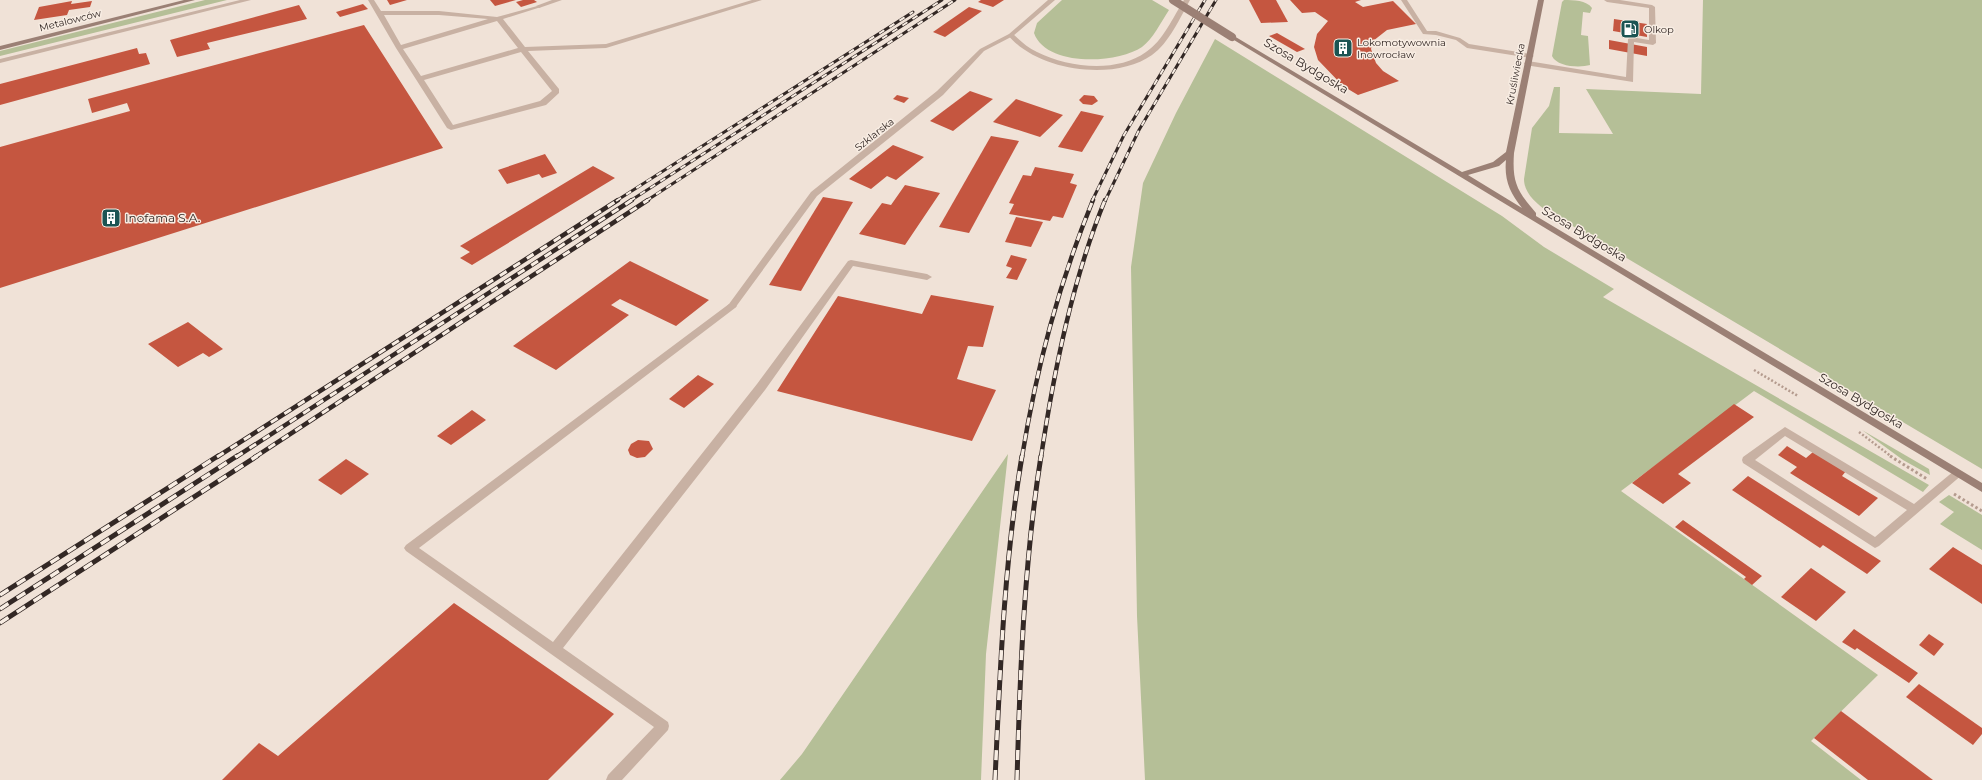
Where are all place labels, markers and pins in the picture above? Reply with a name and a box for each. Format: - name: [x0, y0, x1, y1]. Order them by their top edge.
- fuel station icon: Olkop: [1619, 18, 1641, 40]
- place label: Olkop: [1644, 23, 1674, 36]
- place label: Lokomotywownia Inowrocław: [1357, 36, 1446, 61]
- building icon: Lokomotywownia Inowrocław: [1332, 37, 1354, 59]
- building icon: Inofama S.A.: [100, 207, 122, 229]
- place label: Inofama S.A.: [125, 210, 200, 225]

